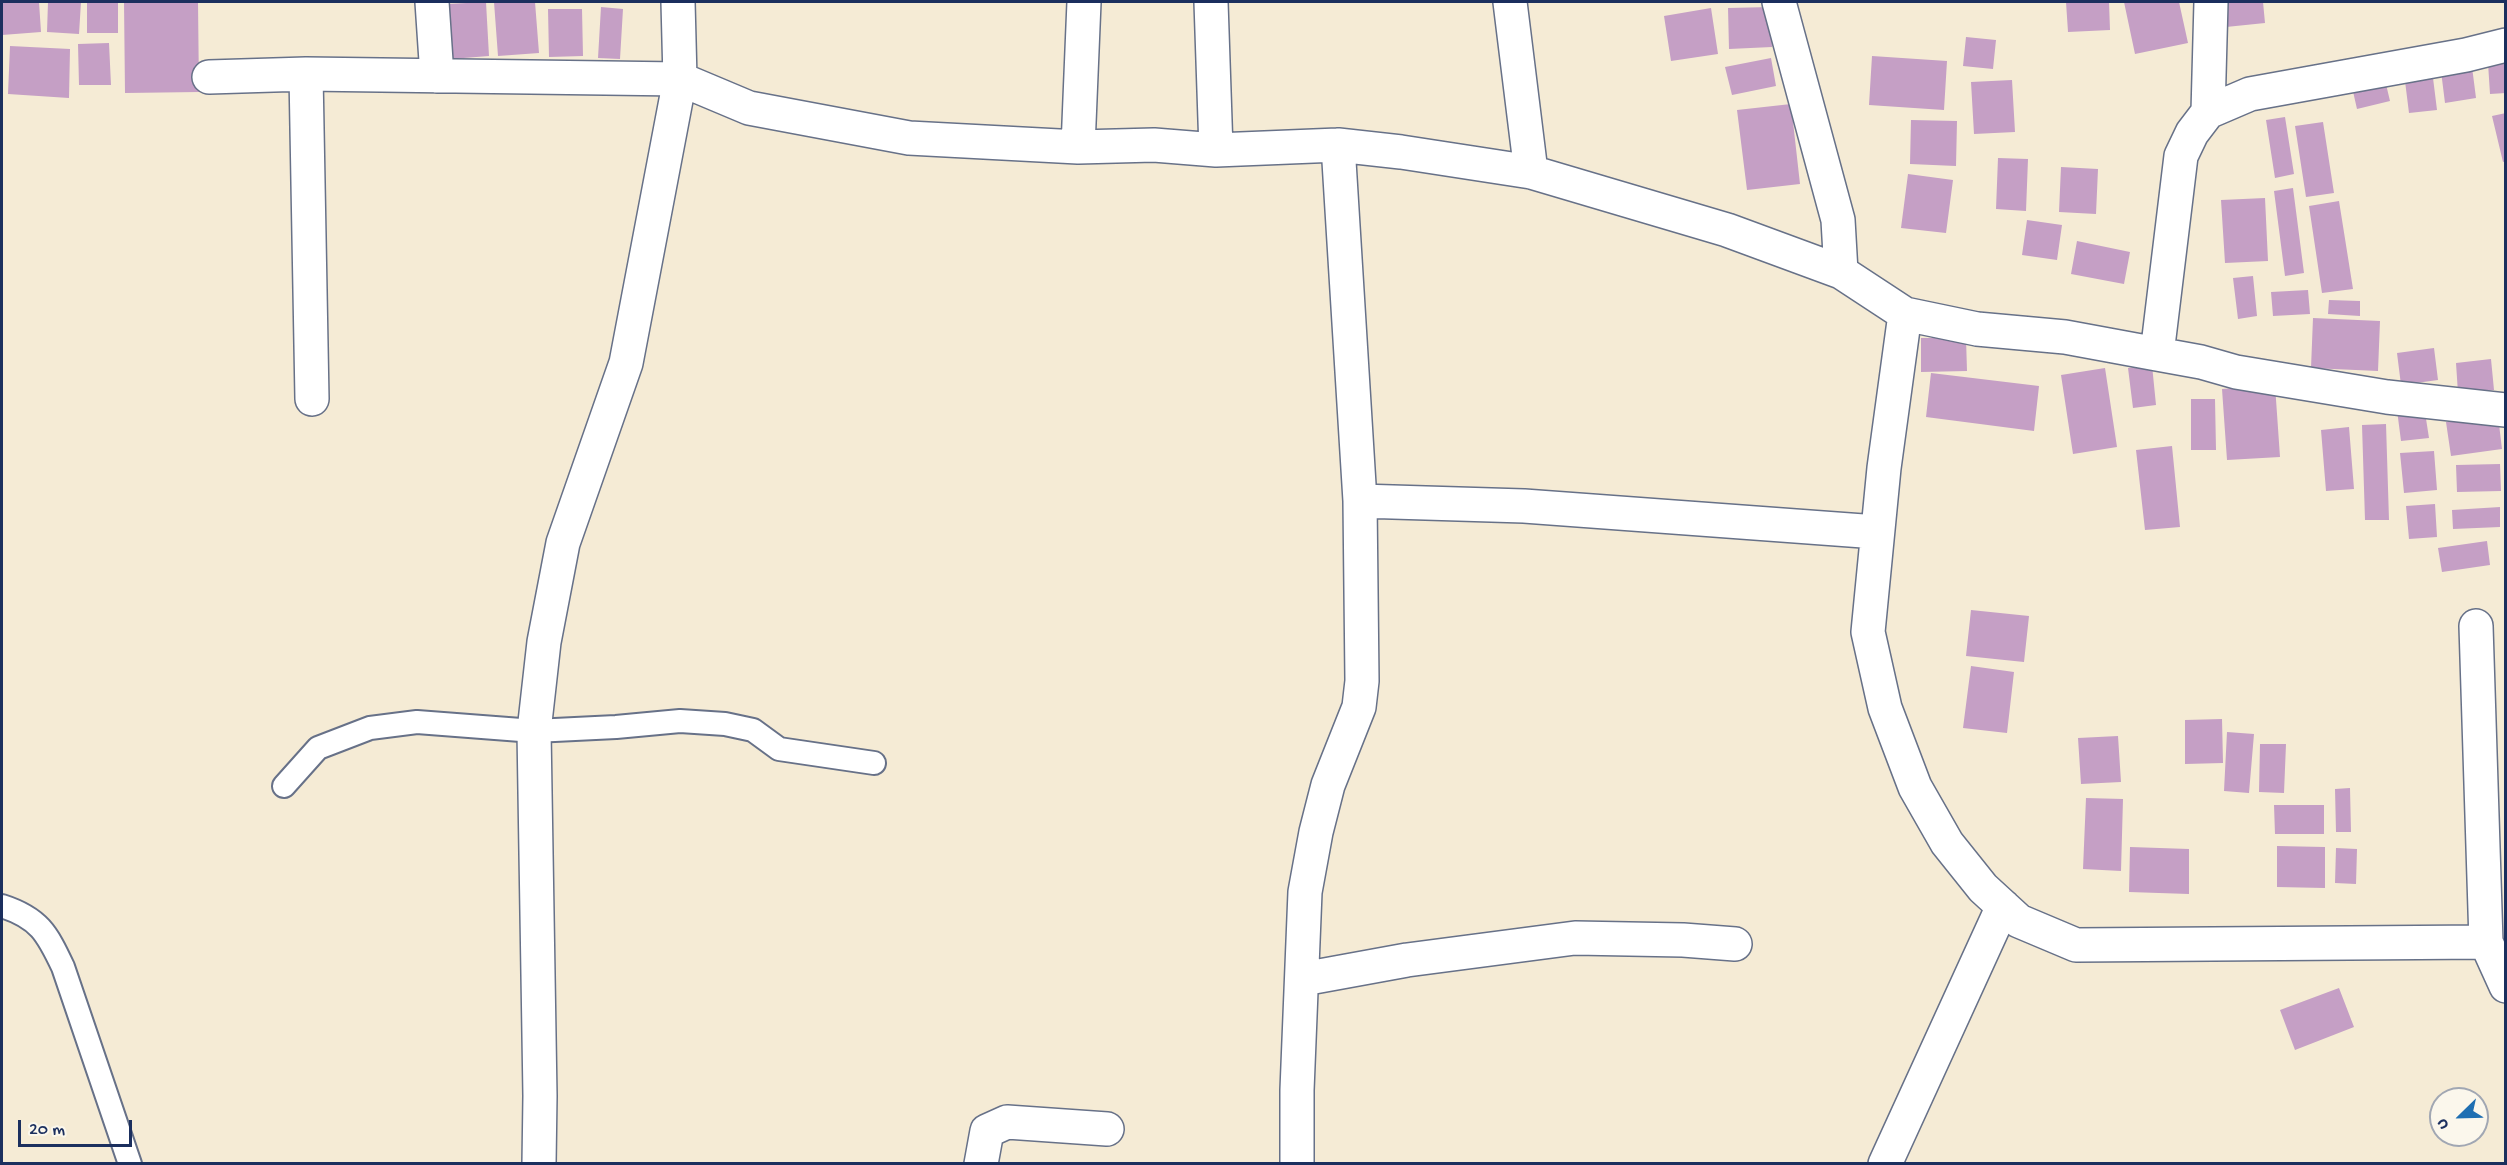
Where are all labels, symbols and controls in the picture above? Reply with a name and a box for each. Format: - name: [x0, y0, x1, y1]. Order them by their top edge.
- north arrow: [2429, 1087, 2489, 1147]
- scale bar: [21, 1108, 135, 1146]
- text: U: [2433, 1115, 2454, 1131]
- text: 20 m: [29, 1120, 65, 1141]

